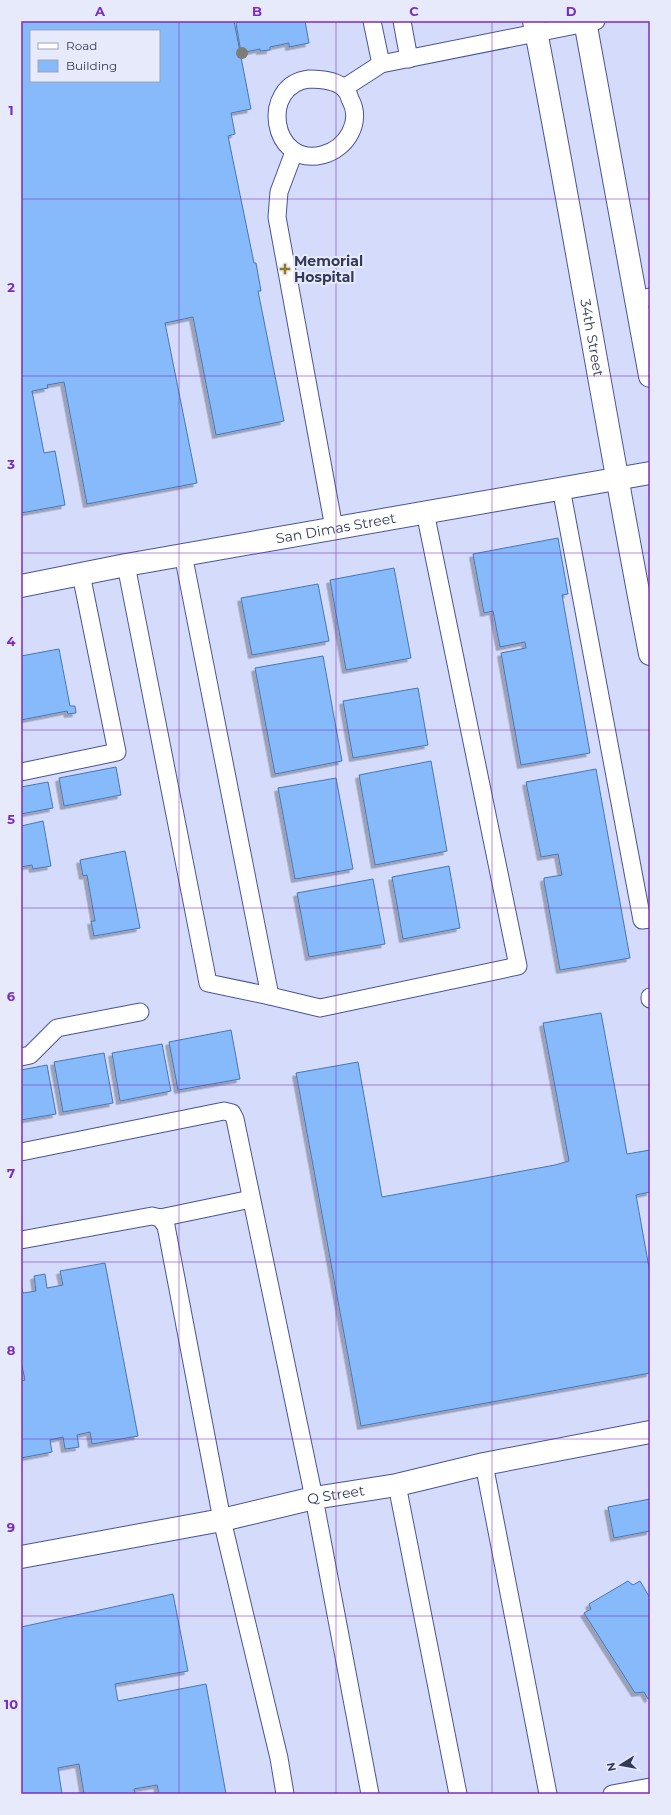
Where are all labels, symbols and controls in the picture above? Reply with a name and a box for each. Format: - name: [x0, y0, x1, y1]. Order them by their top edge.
- text: A: [94, 3, 106, 19]
- text: B: [252, 3, 262, 19]
- text: C: [409, 3, 419, 19]
- text: D: [566, 3, 577, 19]
- legend: [30, 30, 160, 82]
- text: Road: [66, 38, 97, 53]
- text: Building: [66, 58, 117, 73]
- text: 1: [8, 102, 14, 118]
- place label: Memorial Hospital: [294, 252, 363, 286]
- marker: Memorial Hospital: [279, 263, 291, 275]
- text: 2: [7, 279, 15, 295]
- street label: 34th Street: [576, 298, 608, 378]
- text: 3: [6, 456, 15, 472]
- street label: San Dimas Street: [274, 509, 397, 548]
- text: 4: [7, 633, 16, 649]
- text: 5: [7, 811, 15, 827]
- text: 6: [7, 988, 16, 1004]
- text: 7: [7, 1165, 15, 1181]
- text: 8: [7, 1342, 16, 1358]
- street label: Q Street: [305, 1481, 366, 1508]
- text: 9: [7, 1519, 15, 1535]
- text: 10: [4, 1696, 18, 1712]
- north arrow: [601, 1745, 641, 1785]
- text: N: [603, 1761, 619, 1773]

